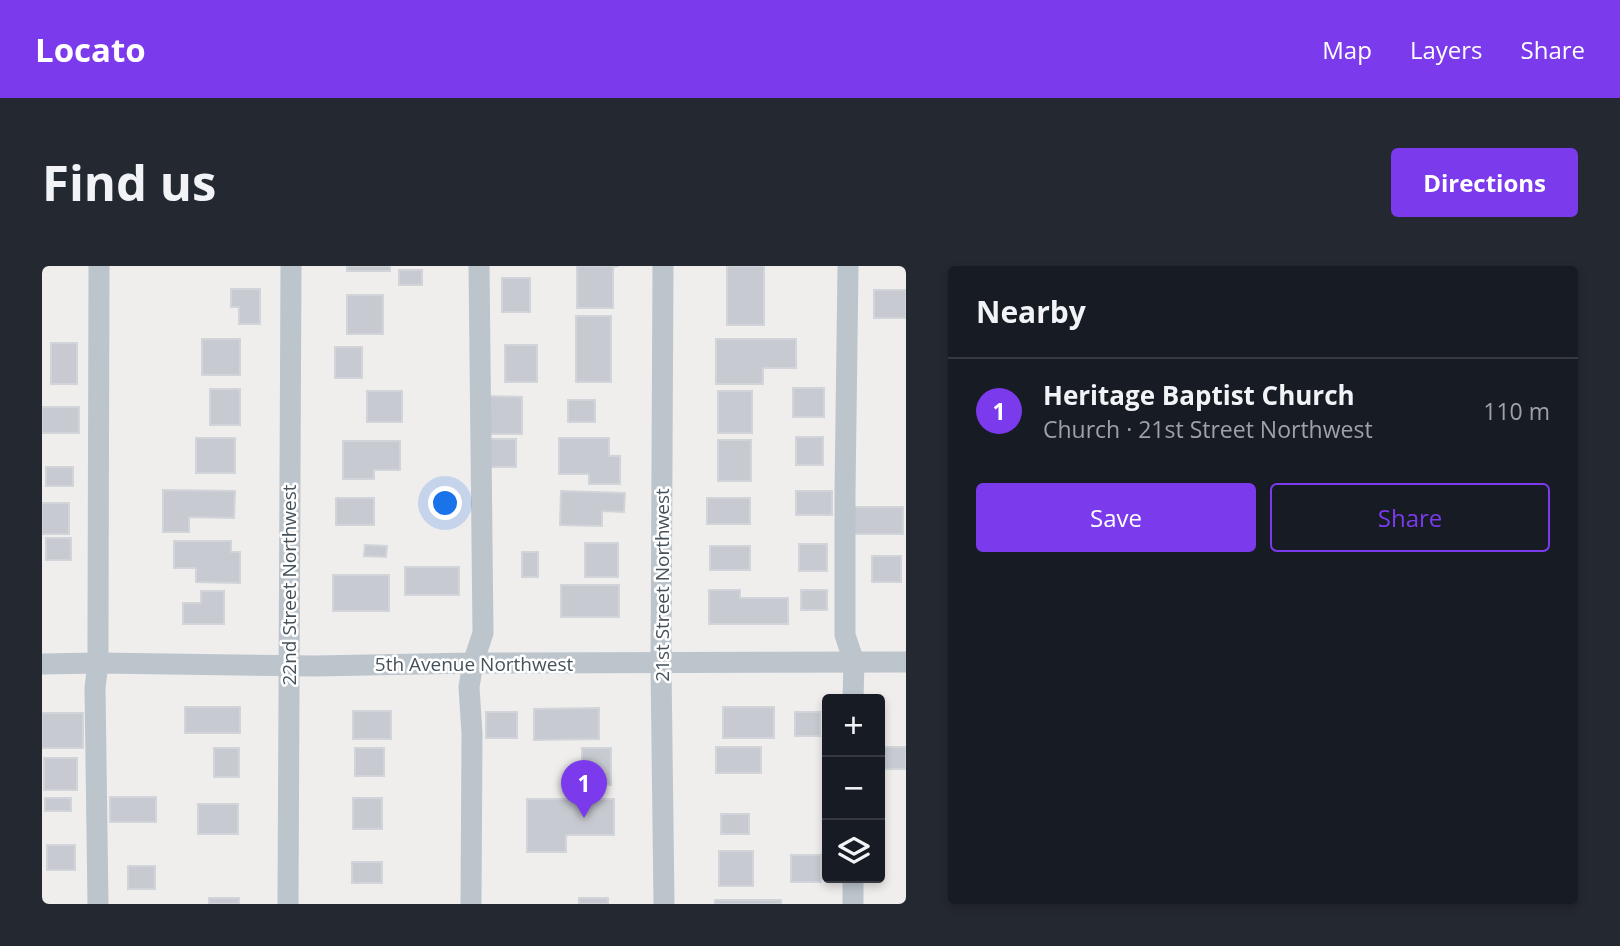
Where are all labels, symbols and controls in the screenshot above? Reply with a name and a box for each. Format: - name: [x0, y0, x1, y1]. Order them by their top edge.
- text: Locato: [35, 27, 146, 72]
- text: Map: [1322, 33, 1372, 66]
- text: Layers: [1410, 33, 1483, 66]
- text: Share: [1521, 33, 1585, 66]
- button: Directions: [1391, 148, 1578, 217]
- text: Find us: [42, 149, 216, 215]
- text: Nearby: [976, 291, 1086, 332]
- text: Heritage Baptist Church: [1043, 377, 1355, 413]
- text: 1: [992, 395, 1006, 427]
- text: 110 m: [1483, 395, 1550, 427]
- text: Church · 21st Street Northwest: [1043, 413, 1373, 445]
- button: Save: [976, 483, 1256, 552]
- button: Share: [1270, 483, 1550, 552]
- street label: 22nd Street Northwest: [276, 484, 302, 686]
- your location: [428, 486, 462, 520]
- street label: 21st Street Northwest: [649, 488, 675, 682]
- street label: 5th Avenue Northwest: [375, 651, 573, 677]
- map controls: [822, 694, 885, 883]
- button: +: [822, 694, 885, 757]
- button: −: [822, 757, 885, 820]
- pin: 1: [561, 760, 607, 818]
- button: layers: [822, 820, 885, 883]

